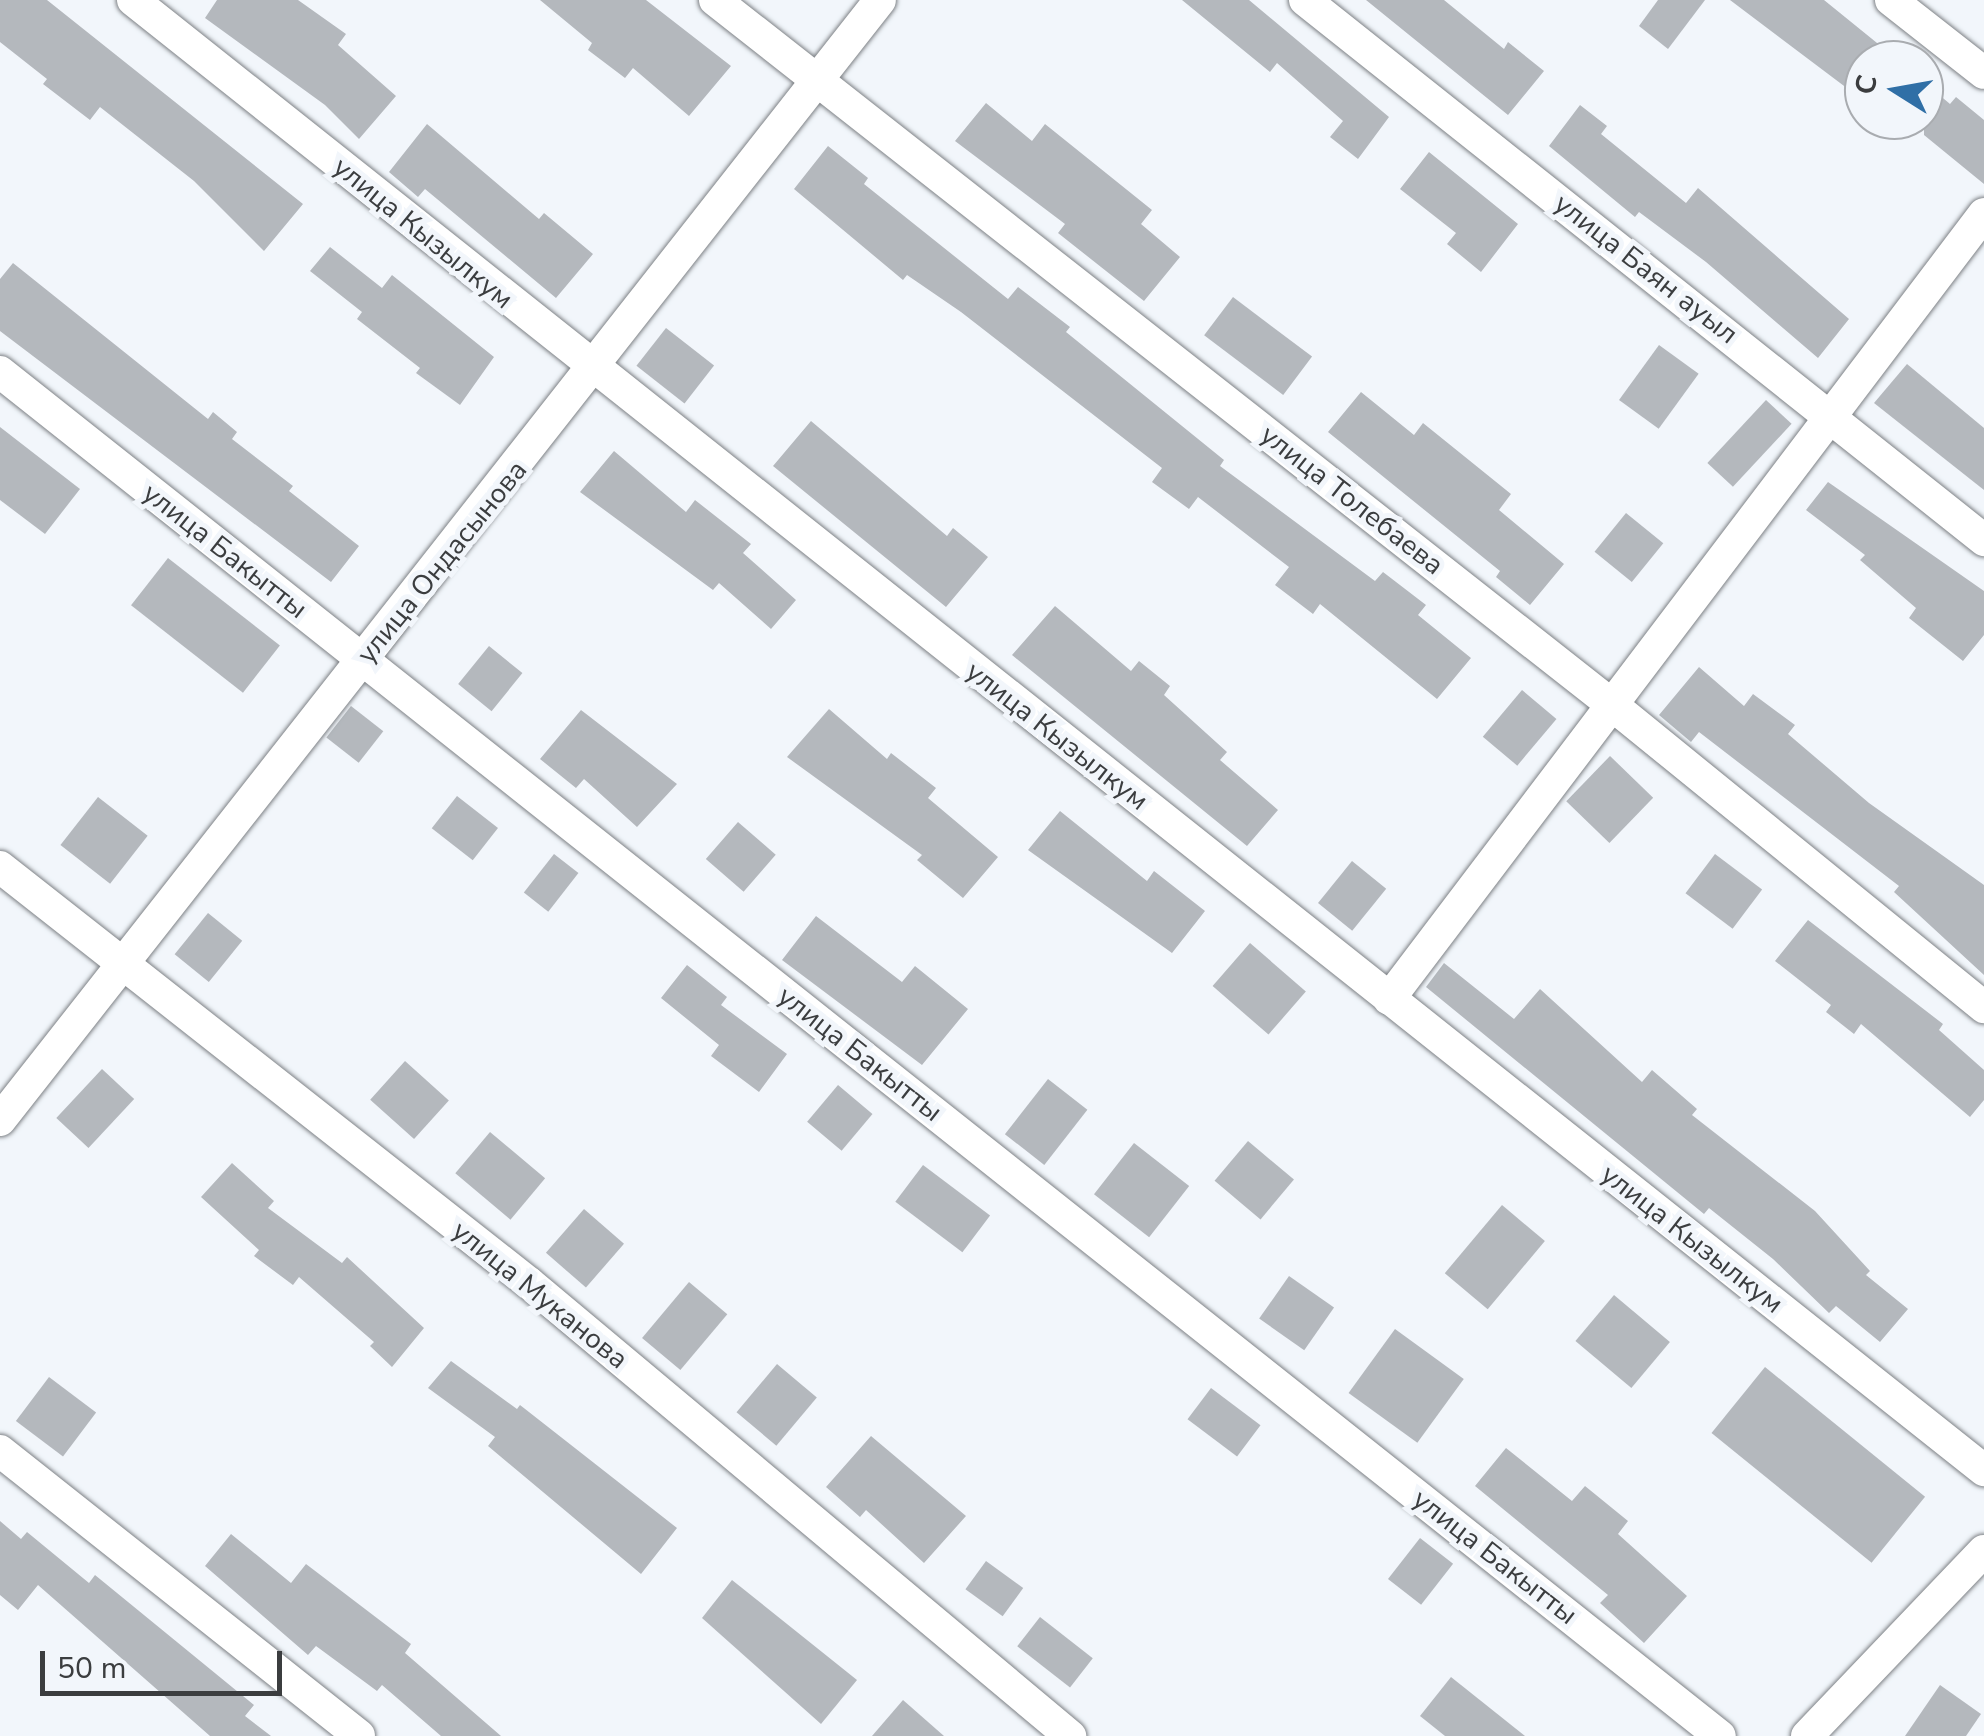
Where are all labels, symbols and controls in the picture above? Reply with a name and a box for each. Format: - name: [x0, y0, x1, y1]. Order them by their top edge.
- north arrow: [1844, 40, 1944, 140]
- text: С: [1846, 72, 1887, 98]
- street label: улица Кызылкум: [326, 150, 520, 316]
- street label: улица Баян ауыл: [1547, 187, 1745, 351]
- street label: улица Толебаева: [1254, 418, 1450, 582]
- street label: улица Ондасынова: [350, 454, 534, 670]
- street label: улица Бакытты: [136, 476, 314, 626]
- street label: улица Кызылкум: [959, 654, 1155, 818]
- street label: улица Бакытты: [771, 979, 949, 1129]
- street label: улица Кызылкум: [1594, 1157, 1790, 1321]
- street label: улица Муканова: [445, 1214, 635, 1376]
- street label: улица Бакытты: [1406, 1482, 1584, 1632]
- scale bar: [45, 1631, 288, 1693]
- text: 50 m: [57, 1648, 126, 1689]

